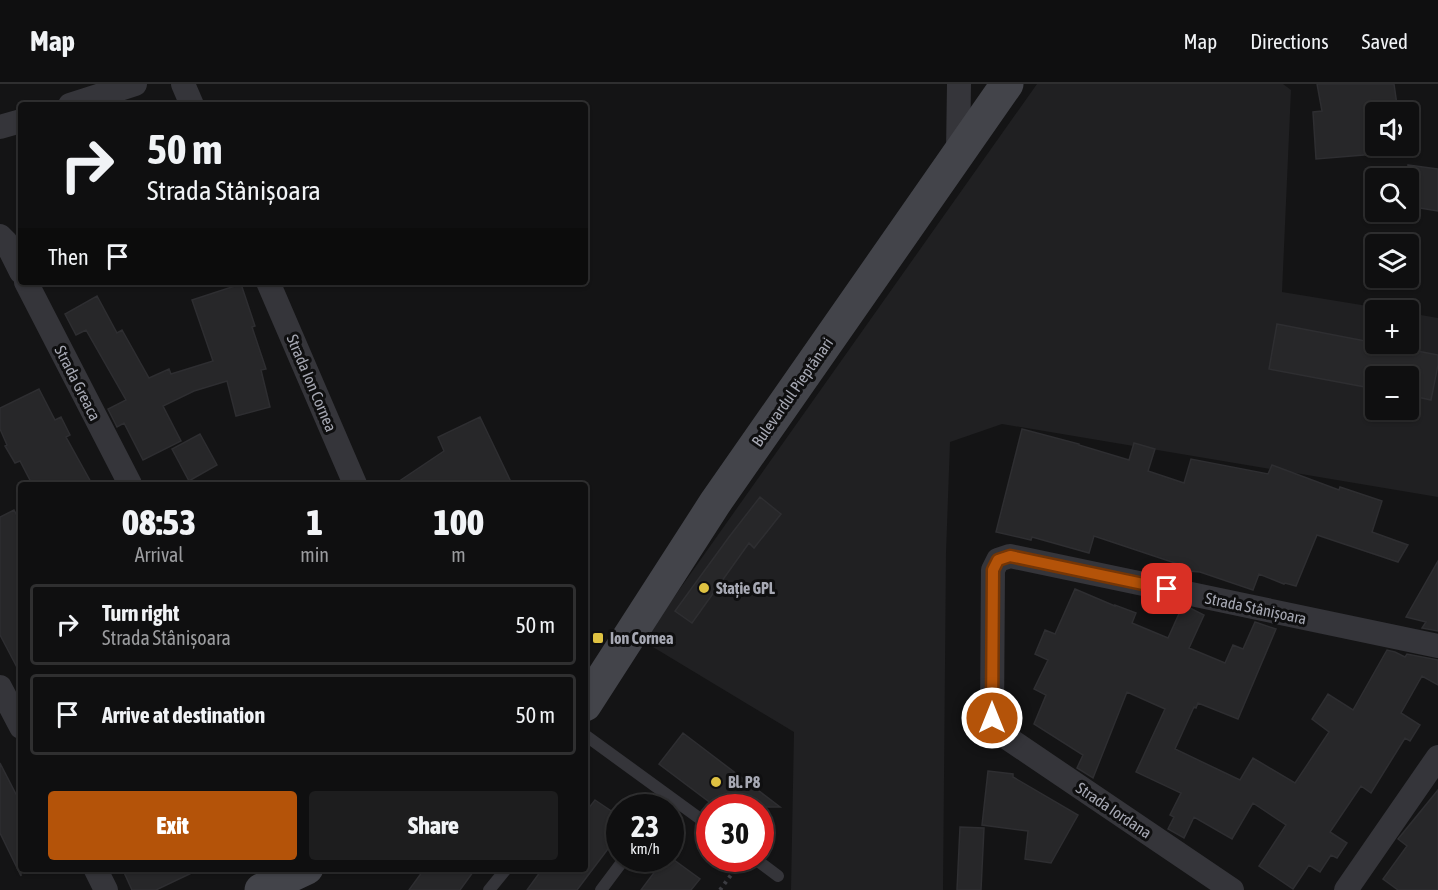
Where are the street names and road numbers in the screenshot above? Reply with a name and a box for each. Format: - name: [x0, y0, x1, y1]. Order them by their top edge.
- street label: Strada Ion Cornea: [283, 332, 341, 434]
- street label: Bulevardul Pieptănari: [748, 334, 837, 450]
- street label: Strada Greaca: [51, 343, 105, 423]
- street label: Strada Stânișoara: [1204, 588, 1308, 628]
- street label: Strada Iordana: [1073, 778, 1155, 842]

